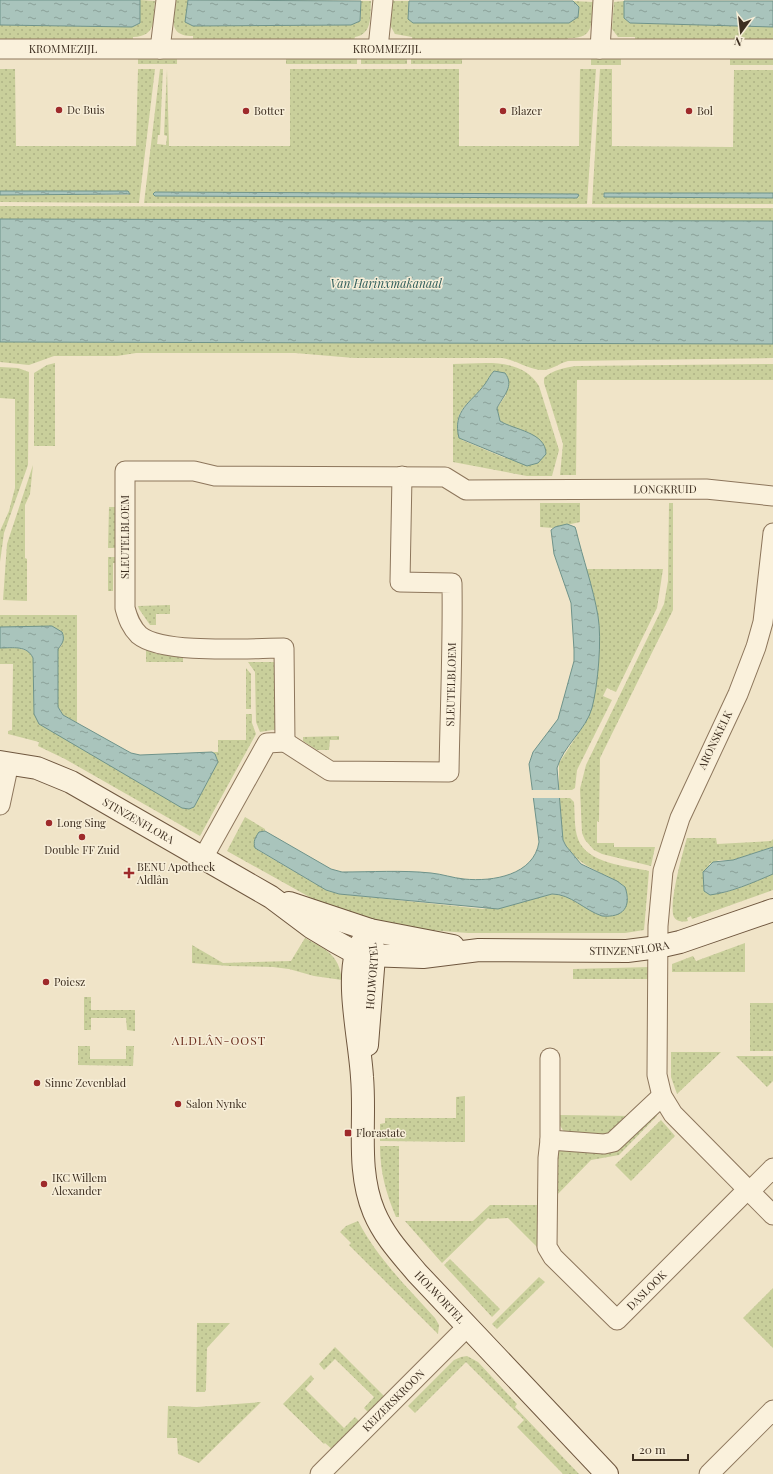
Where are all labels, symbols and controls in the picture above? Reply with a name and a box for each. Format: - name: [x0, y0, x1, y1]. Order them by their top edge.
- north arrow: [721, 12, 761, 52]
- text: N: [732, 34, 744, 50]
- street label: KROMMEZIJL: [29, 41, 98, 56]
- street label: KROMMEZIJL: [353, 41, 422, 56]
- place label: De Buis: [67, 102, 105, 117]
- place label: Botter: [254, 103, 285, 118]
- place label: Blazer: [511, 103, 542, 118]
- place label: Bol: [697, 103, 713, 118]
- marker: De Buis: [54, 105, 64, 115]
- marker: Botter: [241, 106, 251, 116]
- marker: Blazer: [498, 106, 508, 116]
- marker: Bol: [684, 106, 694, 116]
- water label: Van Harinxmakanaal: [330, 275, 442, 291]
- street label: LONGKRUID: [633, 481, 697, 496]
- street label: SLEUTELBLOEM: [117, 494, 132, 579]
- street label: SLEUTELBLOEM: [442, 642, 459, 727]
- street label: ARONSKELK: [694, 707, 735, 772]
- street label: STINZENFLORA: [100, 794, 177, 847]
- place label: Long Sing: [57, 815, 106, 830]
- marker: Long Sing: [44, 818, 54, 828]
- marker: Double FF Zuid: [77, 832, 87, 842]
- place label: Double FF Zuid: [44, 842, 120, 857]
- place label: BENU Apotheek Aldlân: [136, 859, 215, 887]
- marker: BENU Apotheek Aldlân: [124, 868, 134, 878]
- street label: STINZENFLORA: [589, 937, 671, 958]
- street label: HOLWORTEL: [362, 941, 381, 1010]
- place label: Poiesz: [54, 974, 85, 989]
- marker: Poiesz: [41, 977, 51, 987]
- district label: ALDLÂN-OOST: [171, 1032, 266, 1048]
- place label: Sinne Zevenblad: [45, 1075, 127, 1090]
- marker: Sinne Zevenblad: [32, 1078, 42, 1088]
- place label: Salon Nynke: [186, 1096, 247, 1111]
- marker: Salon Nynke: [173, 1099, 183, 1109]
- place label: Florastate: [356, 1125, 406, 1140]
- marker: Florastate: [343, 1128, 353, 1138]
- place label: IKC Willem Alexander: [51, 1170, 107, 1198]
- marker: IKC Willem Alexander: [39, 1179, 49, 1189]
- street label: DASLOOK: [623, 1266, 670, 1313]
- street label: HOLWORTEL: [412, 1267, 469, 1327]
- street label: KEIZERSKROON: [359, 1366, 428, 1435]
- scale bar: [633, 1436, 688, 1462]
- text: 20 m: [639, 1441, 666, 1457]

